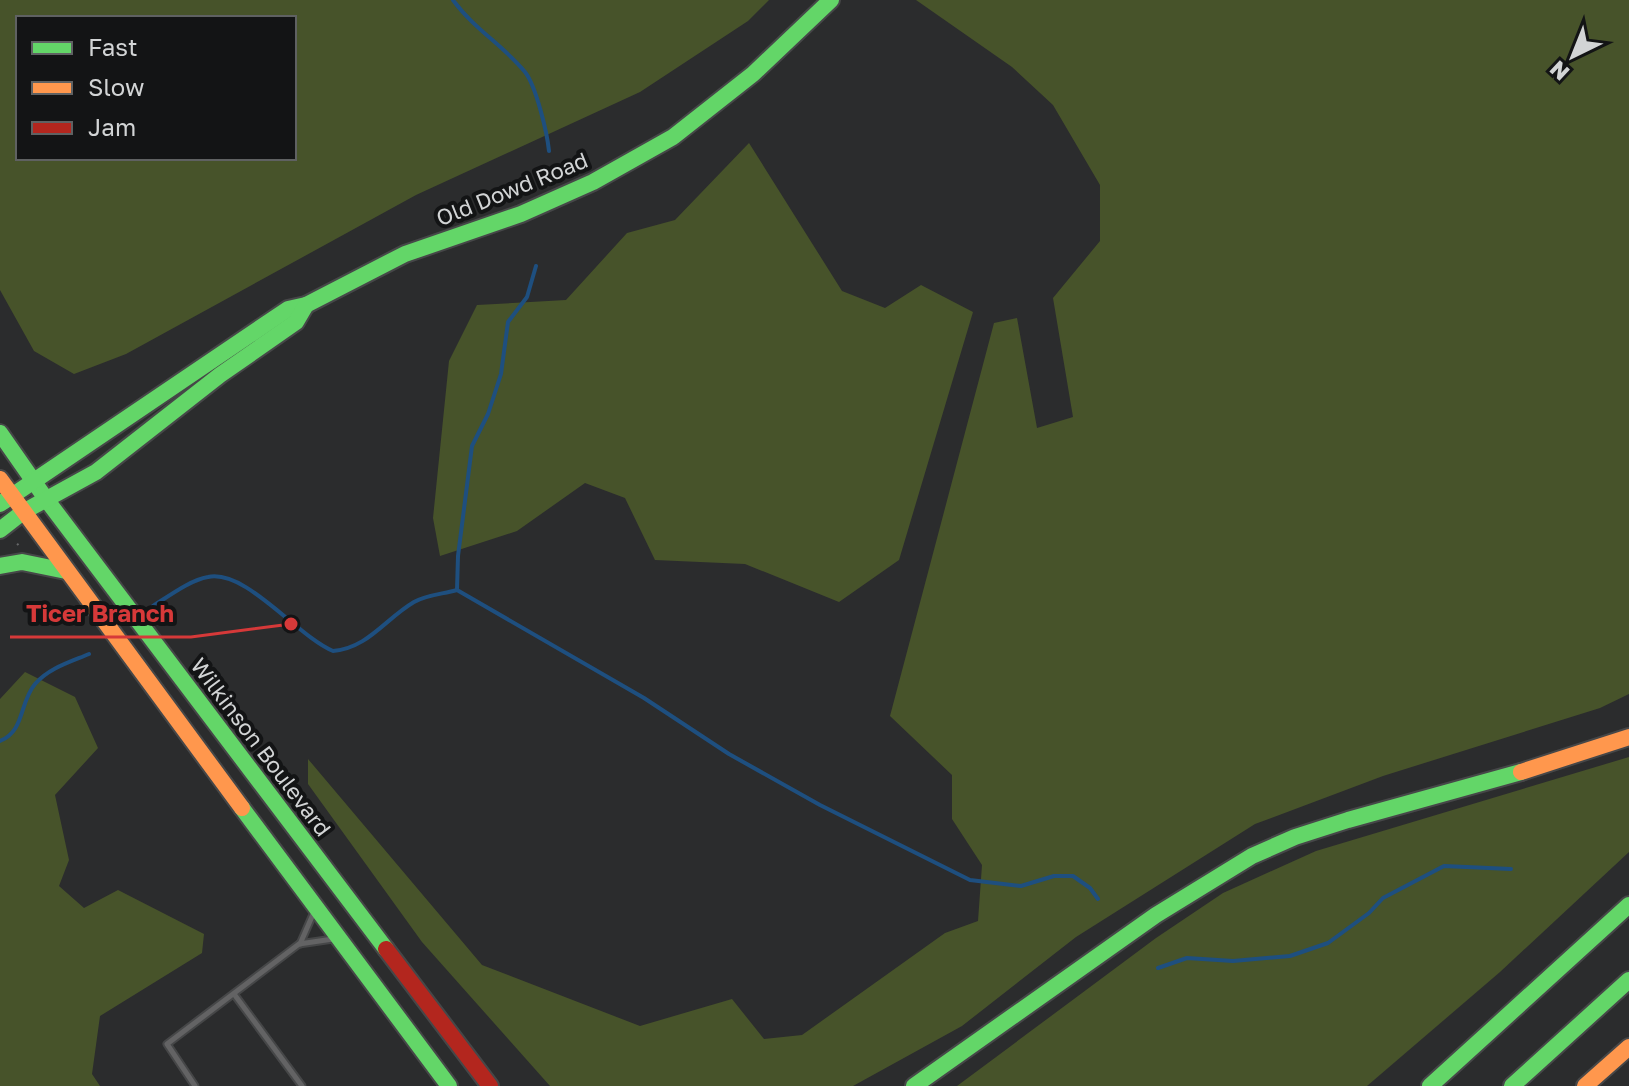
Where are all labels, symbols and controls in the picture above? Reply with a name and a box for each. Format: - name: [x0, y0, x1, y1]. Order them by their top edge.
- legend: [16, 16, 296, 160]
- north arrow: [1533, 16, 1613, 96]
- text: Fast: [88, 32, 138, 61]
- text: N: [1544, 55, 1574, 87]
- text: Slow: [88, 72, 144, 101]
- text: Jam: [88, 112, 136, 141]
- street label: Old Dowd Road: [432, 146, 592, 231]
- callout: Ticer Branch: [10, 589, 191, 637]
- text: Ticer Branch: [26, 598, 174, 627]
- street label: Wilkinson Boulevard: [186, 652, 337, 841]

